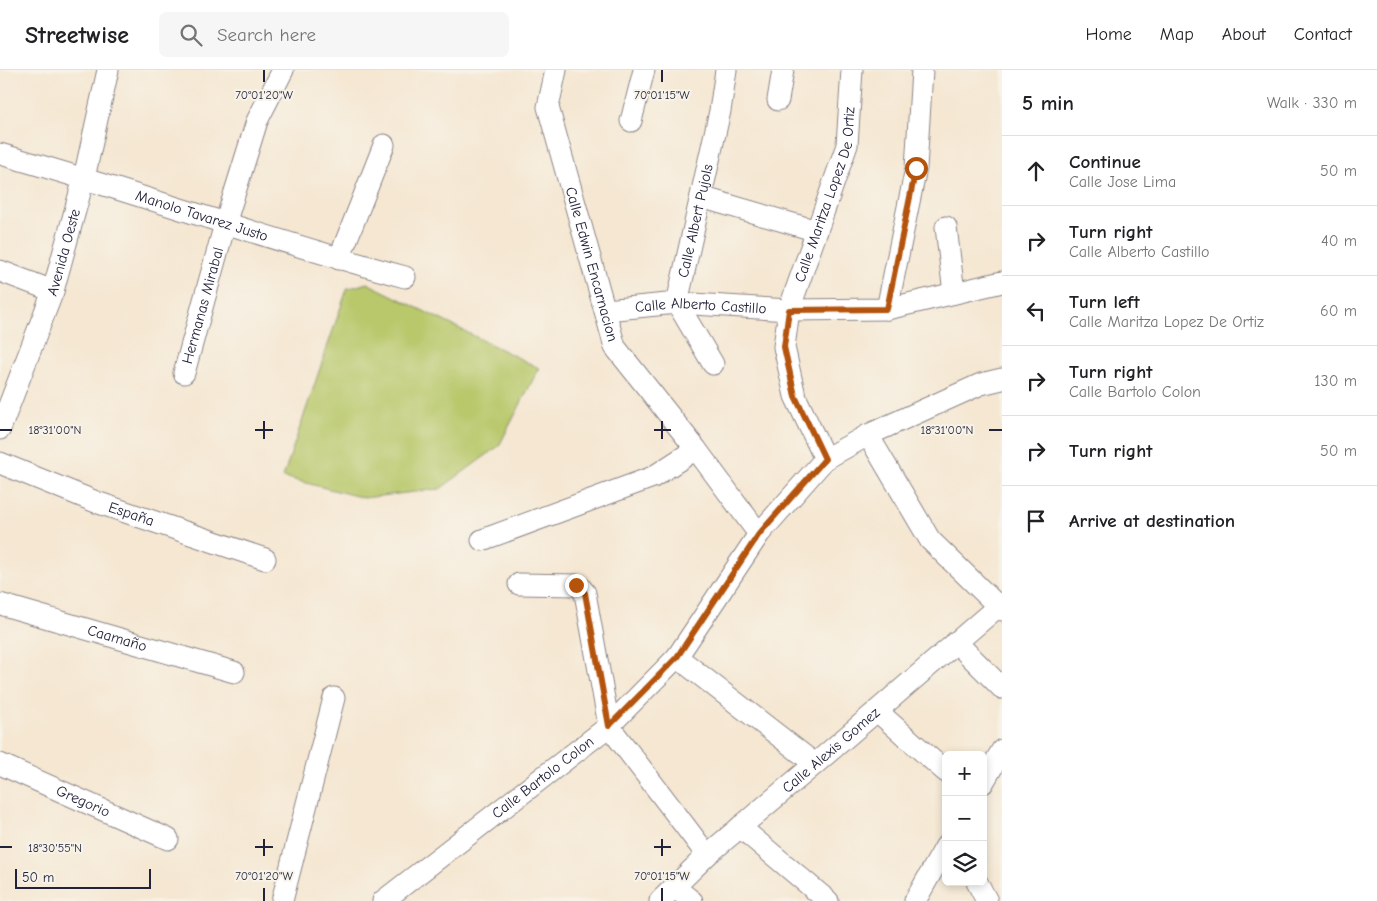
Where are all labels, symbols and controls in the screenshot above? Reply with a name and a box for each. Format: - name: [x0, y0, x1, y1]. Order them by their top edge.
- search box: [159, 12, 509, 57]
- text: Streetwise: [25, 21, 129, 49]
- icon: search: [177, 21, 205, 49]
- text: Search here: [217, 24, 316, 46]
- text: Home: [1085, 24, 1132, 45]
- text: Map: [1160, 24, 1194, 45]
- text: About: [1222, 24, 1266, 45]
- text: Contact: [1294, 24, 1352, 45]
- text: 70°01'20"W: [235, 88, 293, 102]
- text: 70°01'15"W: [634, 88, 690, 102]
- text: 5 min: [1022, 91, 1074, 115]
- text: Walk · 330 m: [1267, 94, 1357, 112]
- street label: Calle Maritza Lopez De Ortiz: [791, 106, 859, 285]
- text: Continue: [1069, 151, 1141, 173]
- route start: [905, 157, 928, 180]
- icon: ahead: [1022, 157, 1050, 185]
- street label: Calle Albert Pujols: [674, 162, 717, 279]
- text: 50 m: [1320, 162, 1357, 180]
- text: Calle Jose Lima: [1069, 173, 1176, 191]
- street label: Calle Edwin Encarnacion: [562, 185, 622, 344]
- street label: Manolo Tavarez Justo: [133, 186, 270, 245]
- street label: Avenida Oeste: [43, 206, 84, 298]
- text: Turn right: [1069, 221, 1153, 243]
- icon: right: [1022, 227, 1050, 255]
- text: 40 m: [1321, 232, 1357, 250]
- text: Calle Alberto Castillo: [1069, 243, 1210, 261]
- street label: Hermanas Mirabal: [178, 245, 227, 366]
- text: Turn left: [1069, 291, 1140, 313]
- street label: Calle Alberto Castillo: [634, 294, 767, 318]
- icon: left: [1022, 297, 1050, 325]
- text: 60 m: [1320, 302, 1357, 320]
- text: Calle Maritza Lopez De Ortiz: [1069, 313, 1264, 331]
- text: Turn right: [1069, 361, 1153, 383]
- icon: right: [1022, 367, 1050, 395]
- text: 130 m: [1314, 372, 1357, 390]
- text: Calle Bartolo Colon: [1069, 383, 1201, 401]
- text: 18°31'00"N: [29, 423, 81, 437]
- text: 18°31'00"N: [921, 423, 973, 437]
- icon: right: [1022, 437, 1050, 465]
- text: Turn right: [1069, 440, 1153, 462]
- text: 50 m: [1320, 442, 1357, 460]
- street label: España: [106, 498, 157, 530]
- icon: arrive: [1022, 507, 1050, 535]
- text: Arrive at destination: [1069, 510, 1235, 532]
- route end: [565, 574, 588, 597]
- street label: Caamaño: [85, 621, 149, 655]
- street label: Calle Alexis Gomez: [778, 703, 884, 797]
- street label: Calle Bartolo Colon: [488, 732, 597, 822]
- map controls: [942, 751, 987, 886]
- button: +: [942, 751, 987, 796]
- street label: Gregorio: [53, 781, 113, 821]
- button: −: [942, 796, 987, 841]
- text: 18°30'55"N: [28, 841, 82, 855]
- button: layers: [942, 841, 987, 886]
- scale bar: [15, 866, 151, 889]
- text: 50 m: [22, 869, 54, 886]
- text: 70°01'20"W: [235, 869, 293, 883]
- text: 70°01'15"W: [634, 869, 690, 883]

